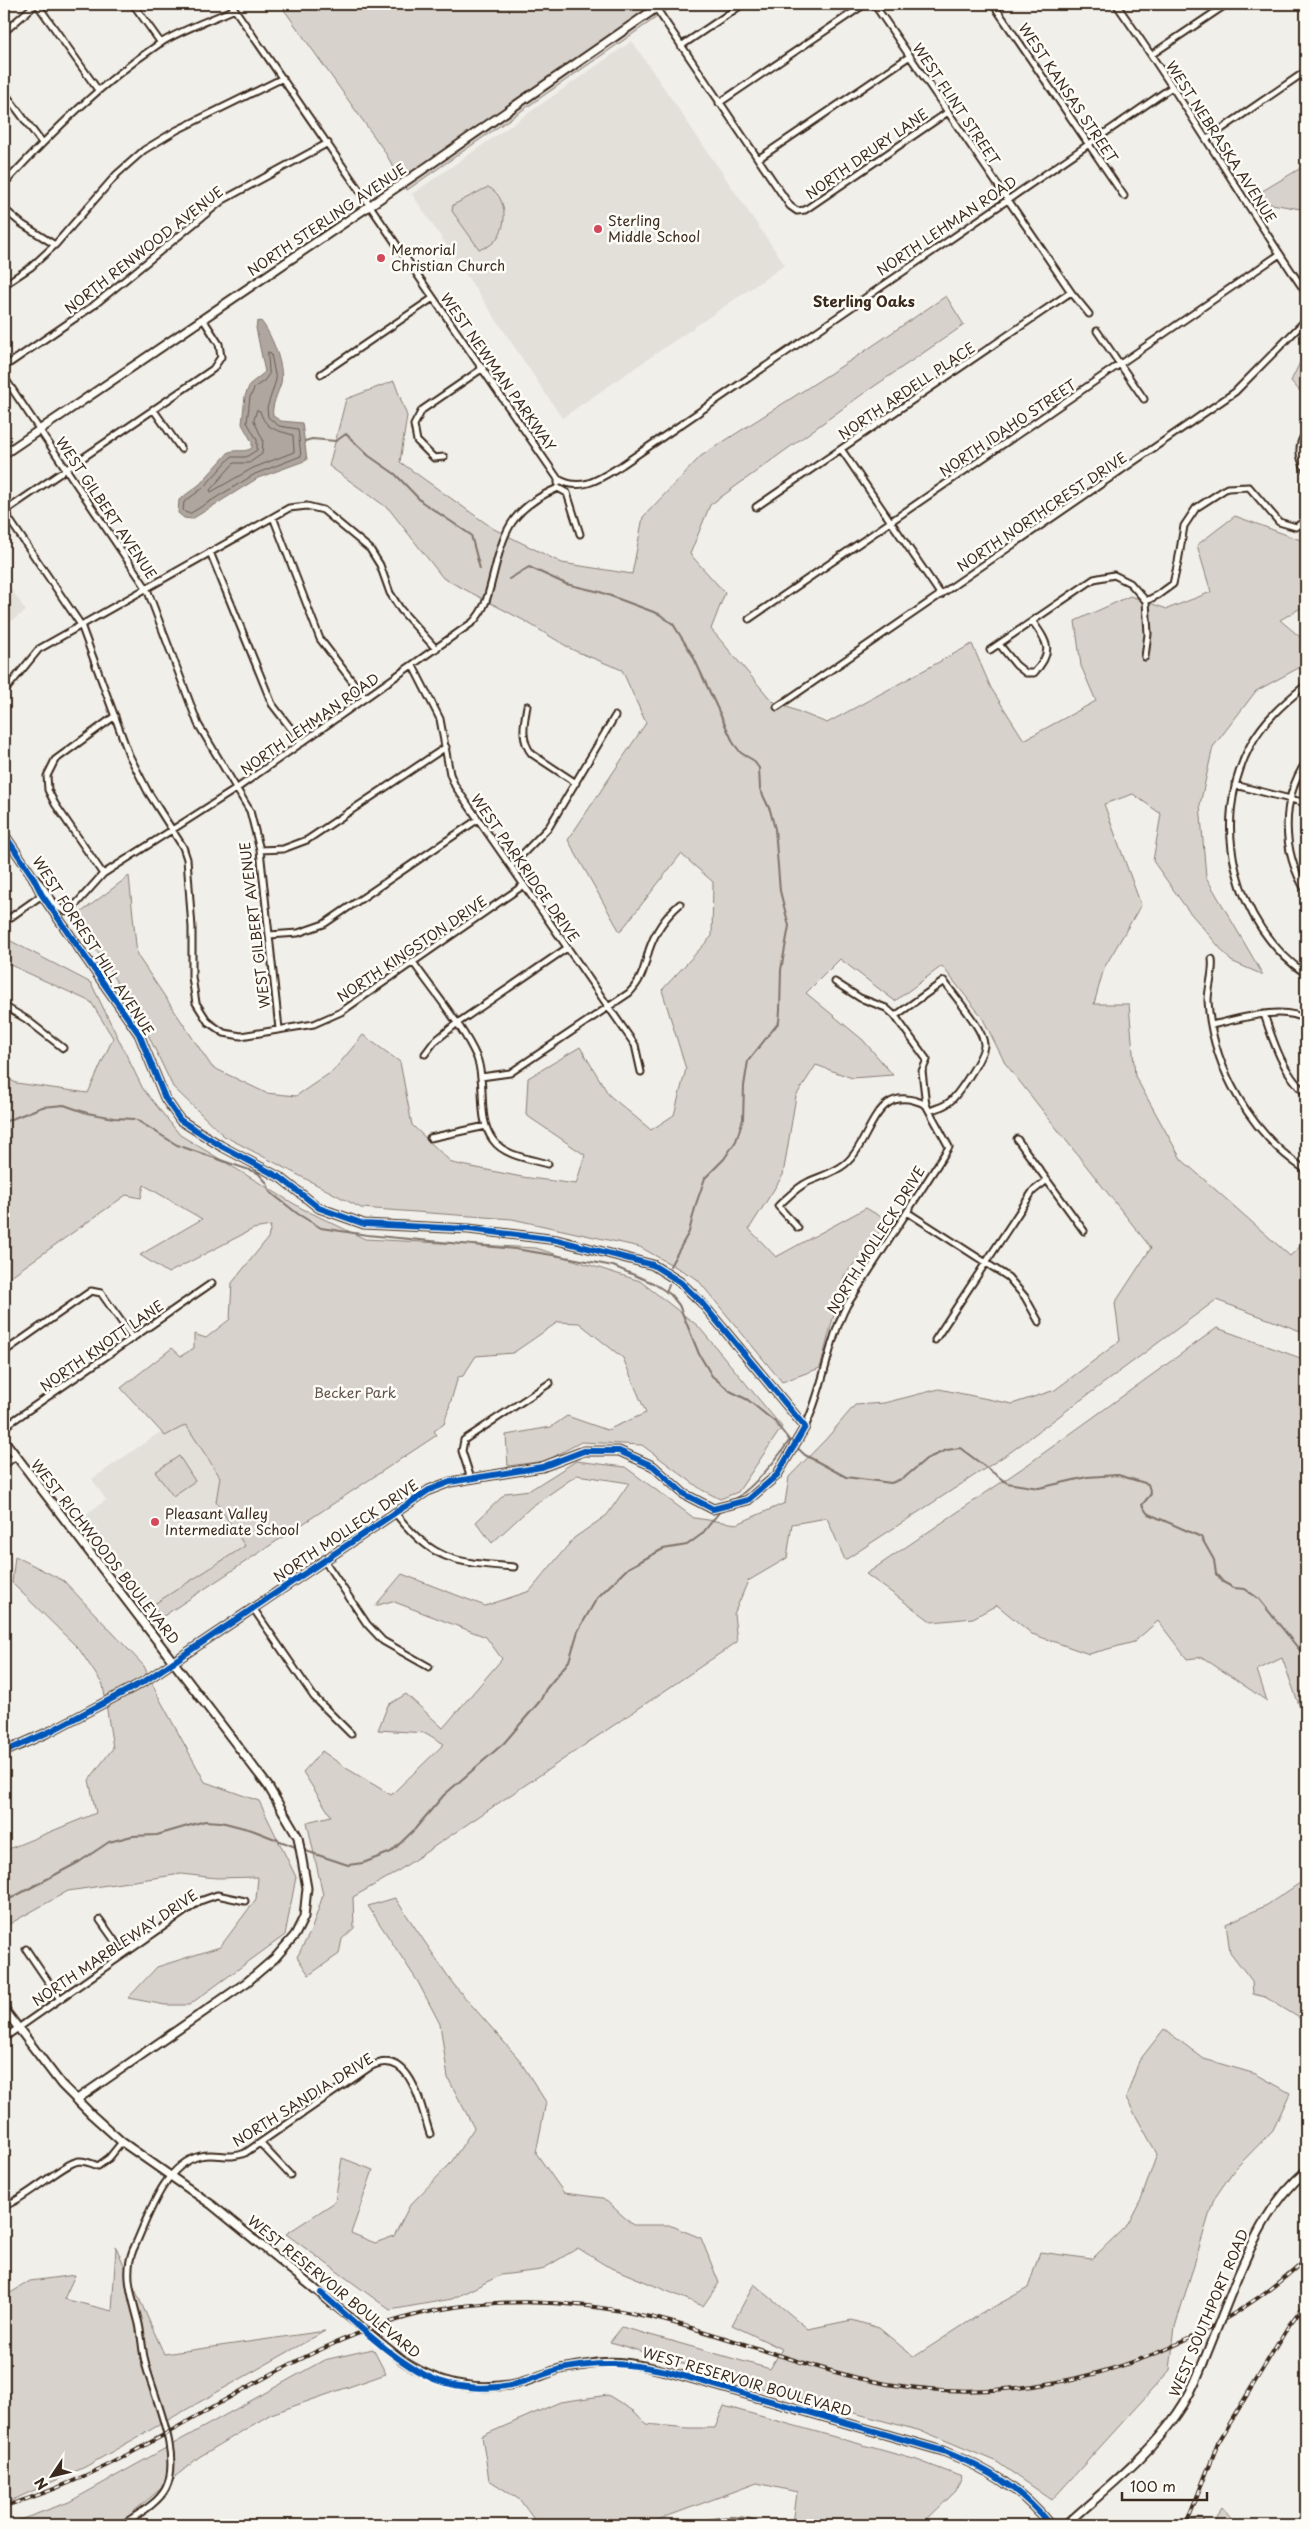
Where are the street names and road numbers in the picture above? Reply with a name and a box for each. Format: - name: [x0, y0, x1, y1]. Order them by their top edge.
- street label: WEST KANSAS STREET: [1014, 19, 1123, 167]
- street label: WEST FLINT STREET: [908, 38, 1005, 169]
- street label: WEST NEBRASKA AVENUE: [1161, 57, 1282, 227]
- street label: NORTH DRURY LANE: [801, 103, 932, 204]
- street label: NORTH STERLING AVENUE: [243, 158, 411, 281]
- street label: NORTH LEHMAN ROAD: [872, 171, 1021, 281]
- street label: NORTH RENWOOD AVENUE: [60, 181, 228, 318]
- street label: WEST NEWMAN PARKWAY: [436, 288, 561, 455]
- street label: NORTH ARDELL PLACE: [834, 337, 979, 444]
- street label: NORTH IDAHO STREET: [935, 374, 1081, 481]
- street label: WEST GILBERT AVENUE: [51, 432, 162, 583]
- street label: NORTH NORTHCREST DRIVE: [953, 447, 1131, 576]
- street label: NORTH LEHMAN ROAD: [236, 668, 383, 780]
- street label: WEST PARKRIDGE DRIVE: [466, 789, 585, 946]
- street label: WEST GILBERT AVENUE: [234, 840, 275, 1010]
- street label: WEST FORREST HILL AVENUE: [28, 852, 159, 1040]
- street label: NORTH KINGSTON DRIVE: [332, 890, 491, 1007]
- street label: NORTH MOLLECK DRIVE: [821, 1162, 930, 1318]
- street label: NORTH KNOTT LANE: [36, 1295, 168, 1396]
- street label: WEST RICHWOODS BOULEVARD: [26, 1455, 184, 1649]
- street label: NORTH MOLLECK DRIVE: [269, 1474, 422, 1587]
- street label: NORTH MARBLEWAY DRIVE: [28, 1884, 202, 2011]
- street label: NORTH SANDIA DRIVE: [228, 2048, 377, 2151]
- street label: WEST RESERVOIR BOULEVARD: [243, 2210, 425, 2363]
- street label: WEST SOUTHPORT ROAD: [1164, 2226, 1253, 2400]
- street label: WEST RESERVOIR BOULEVARD: [640, 2342, 854, 2422]

